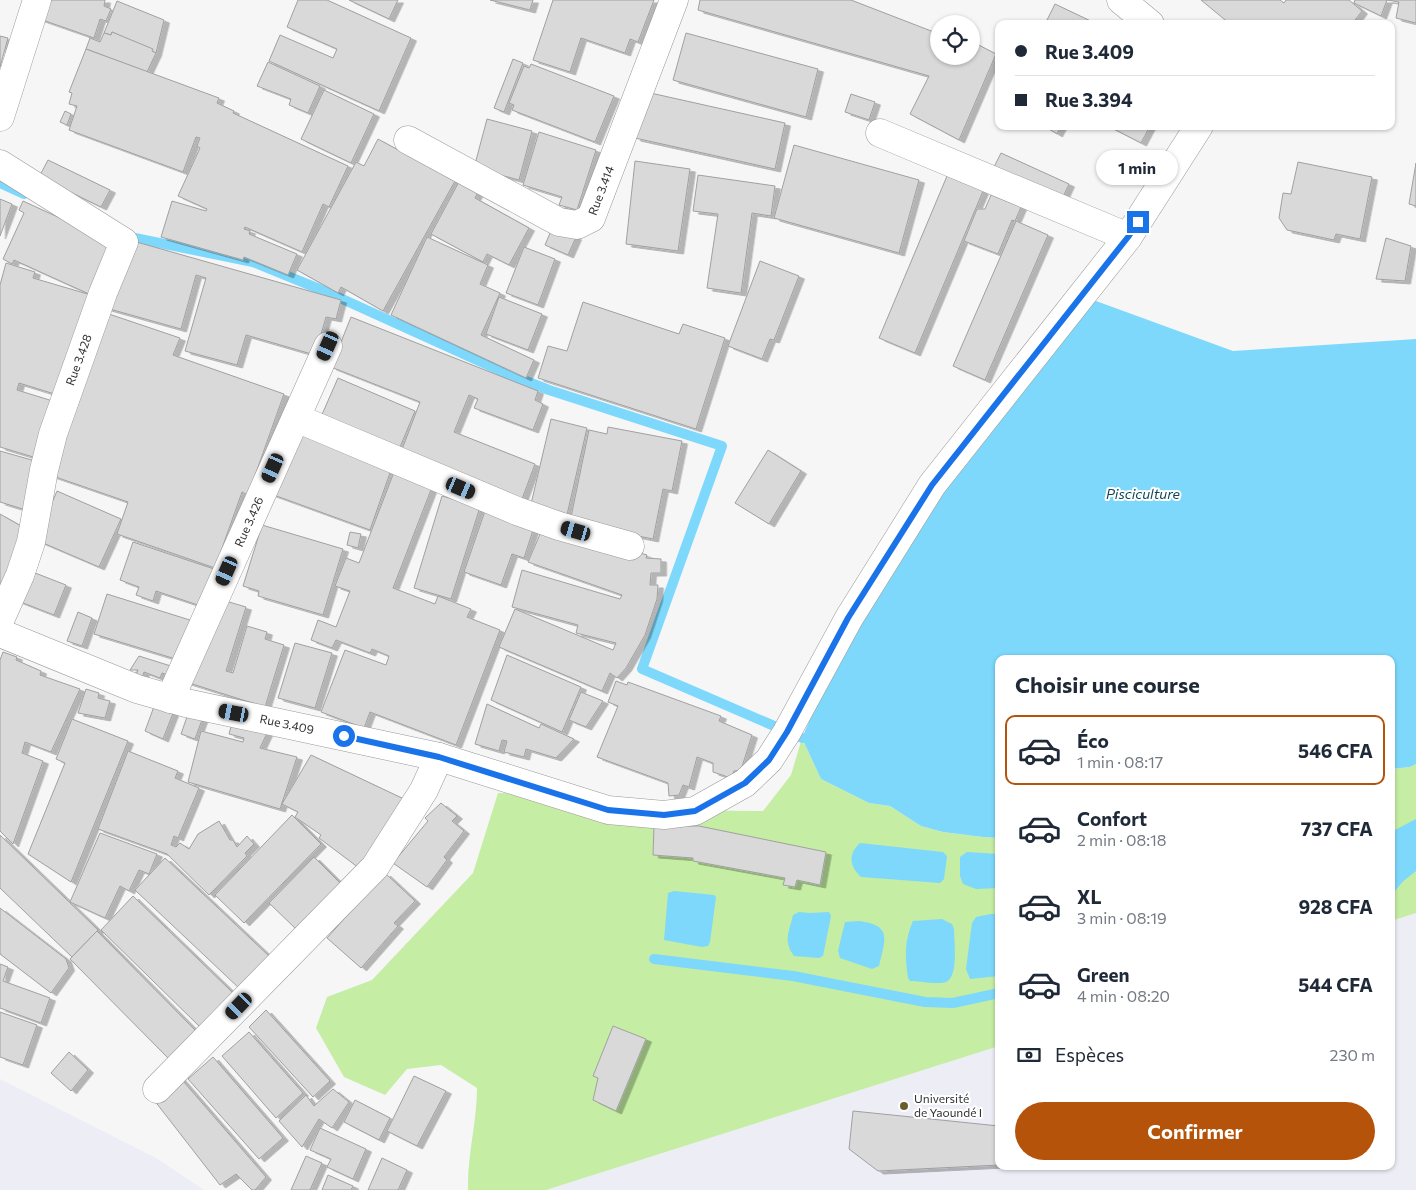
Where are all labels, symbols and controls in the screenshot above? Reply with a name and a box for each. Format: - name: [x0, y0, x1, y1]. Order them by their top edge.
- map controls: [930, 15, 980, 65]
- button: locate: [930, 15, 980, 65]
- text: Rue 3.409: [1045, 40, 1134, 63]
- text: Rue 3.394: [1045, 88, 1133, 111]
- callout: 1 min: [1097, 150, 1179, 184]
- text: 1 min: [1118, 158, 1156, 177]
- street label: Rue 3.414: [585, 164, 616, 217]
- route end: [1127, 211, 1149, 233]
- car: [315, 329, 340, 363]
- street label: Rue 3.428: [62, 332, 94, 387]
- car: [260, 451, 285, 485]
- car: [444, 475, 477, 501]
- water label: Pisciculture: [1106, 485, 1181, 502]
- street label: Rue 3.426: [231, 494, 266, 549]
- car: [559, 520, 592, 542]
- car: [214, 554, 239, 588]
- text: Choisir une course: [1015, 671, 1200, 698]
- car: [217, 703, 250, 723]
- street label: Rue 3.409: [259, 711, 315, 736]
- route start: [333, 725, 355, 747]
- icon: car: [1017, 728, 1062, 773]
- text: Éco: [1077, 729, 1109, 752]
- text: 546 CFA: [1298, 739, 1373, 762]
- text: 1 min · 08:17: [1077, 752, 1163, 771]
- icon: car: [1017, 806, 1062, 851]
- text: Confort: [1077, 807, 1147, 830]
- text: 737 CFA: [1301, 817, 1373, 840]
- text: 2 min · 08:18: [1077, 830, 1167, 849]
- icon: car: [1017, 884, 1062, 929]
- text: XL: [1077, 885, 1102, 908]
- text: 928 CFA: [1298, 895, 1373, 918]
- text: 3 min · 08:19: [1077, 908, 1167, 927]
- icon: car: [1017, 962, 1062, 1007]
- text: Green: [1077, 963, 1129, 986]
- text: 544 CFA: [1298, 973, 1373, 996]
- text: 4 min · 08:20: [1077, 986, 1170, 1005]
- car: [223, 990, 254, 1022]
- icon: cash: [1015, 1041, 1043, 1069]
- text: Espèces: [1055, 1043, 1124, 1066]
- text: 230 m: [1330, 1045, 1375, 1064]
- place label: Université de Yaoundé I: [914, 1091, 982, 1119]
- marker: Université de Yaoundé I: [898, 1100, 910, 1112]
- button: Confirmer: [1015, 1102, 1375, 1160]

